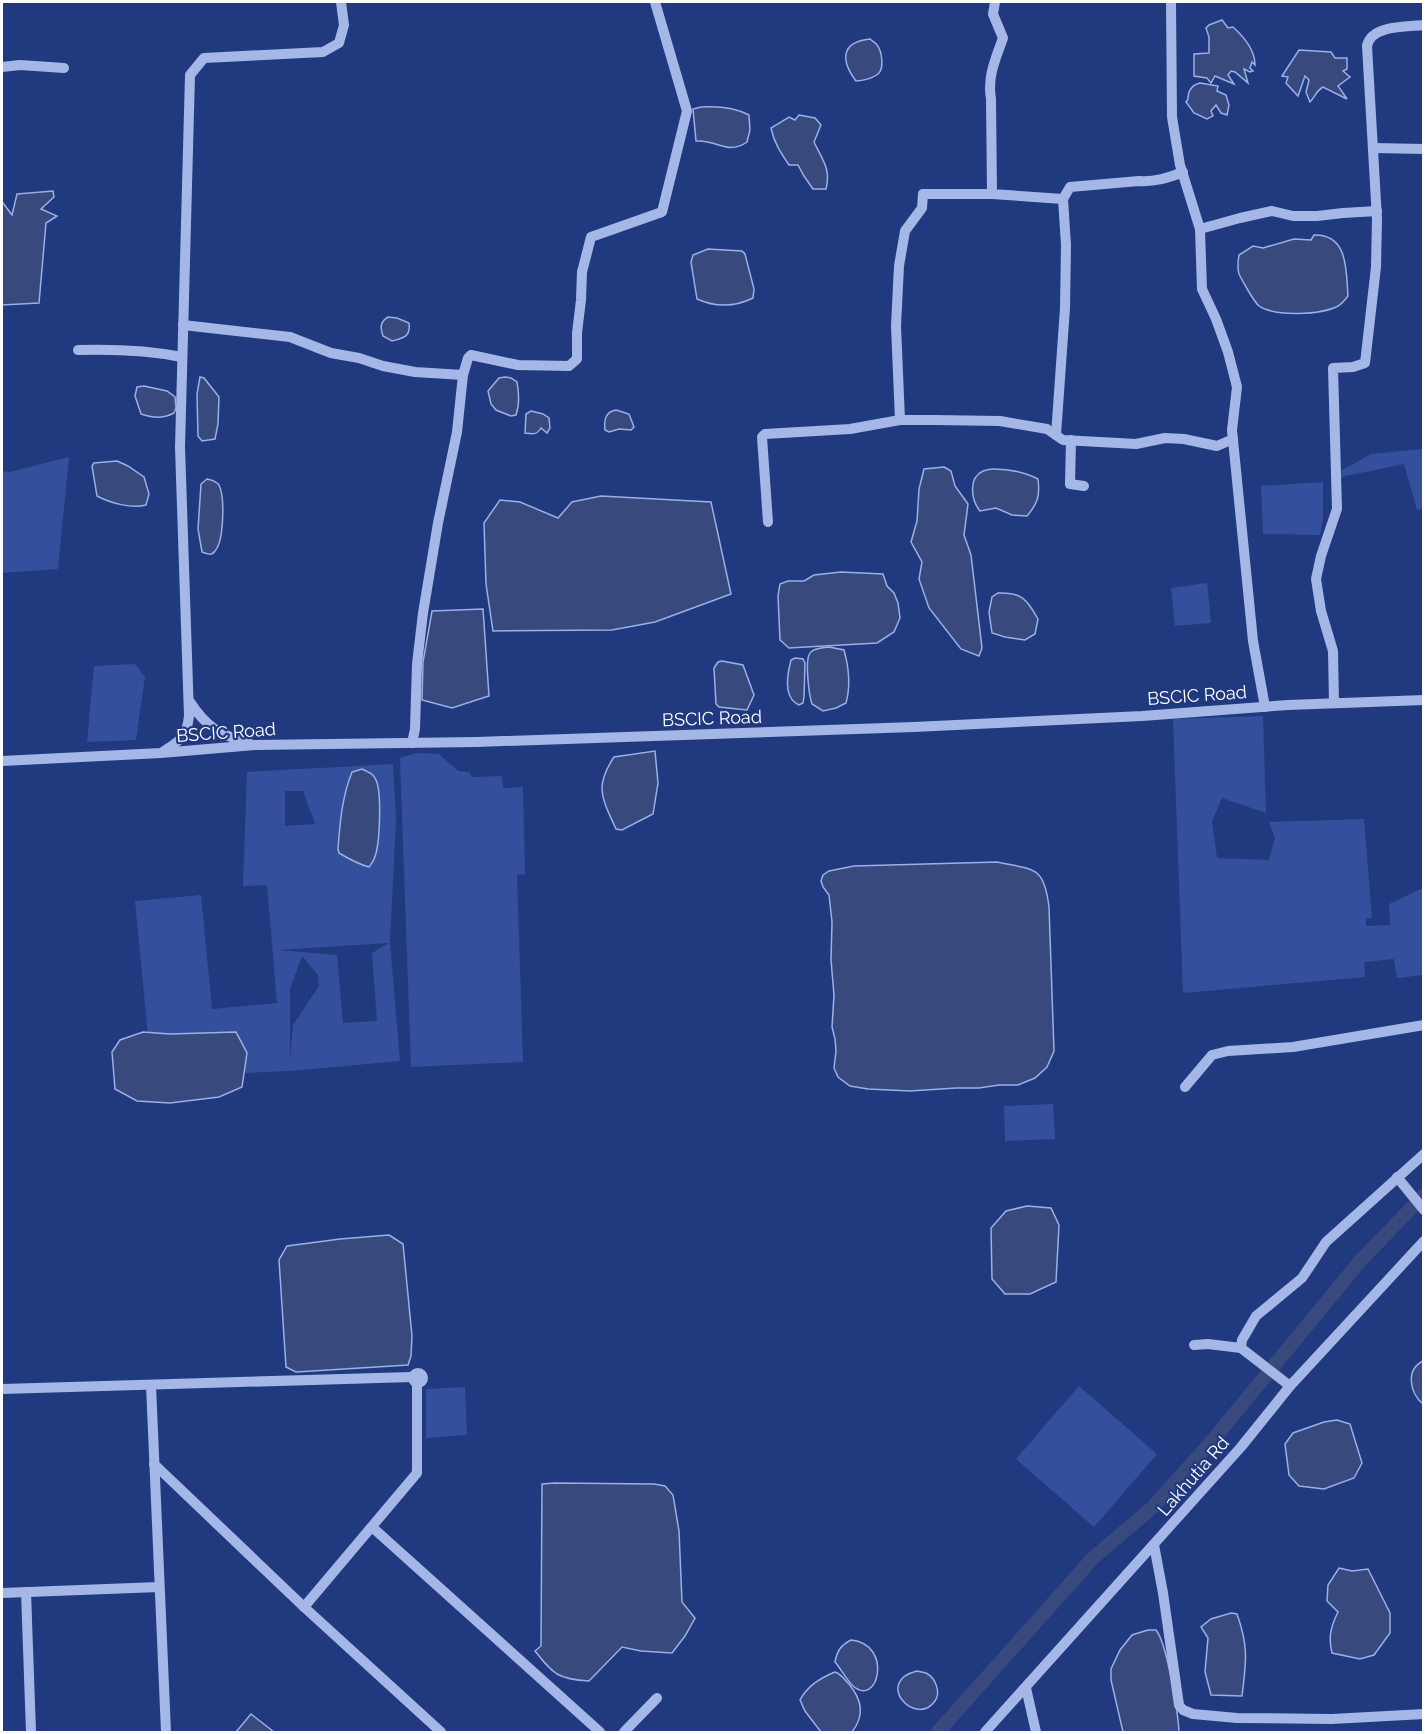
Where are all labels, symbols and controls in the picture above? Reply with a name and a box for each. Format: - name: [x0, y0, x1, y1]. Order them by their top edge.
- street label: BSCIC Road: [1146, 681, 1248, 709]
- street label: BSCIC Road: [662, 706, 762, 730]
- street label: BSCIC Road: [175, 718, 277, 746]
- street label: Lakhutia Rd: [1153, 1432, 1233, 1520]

